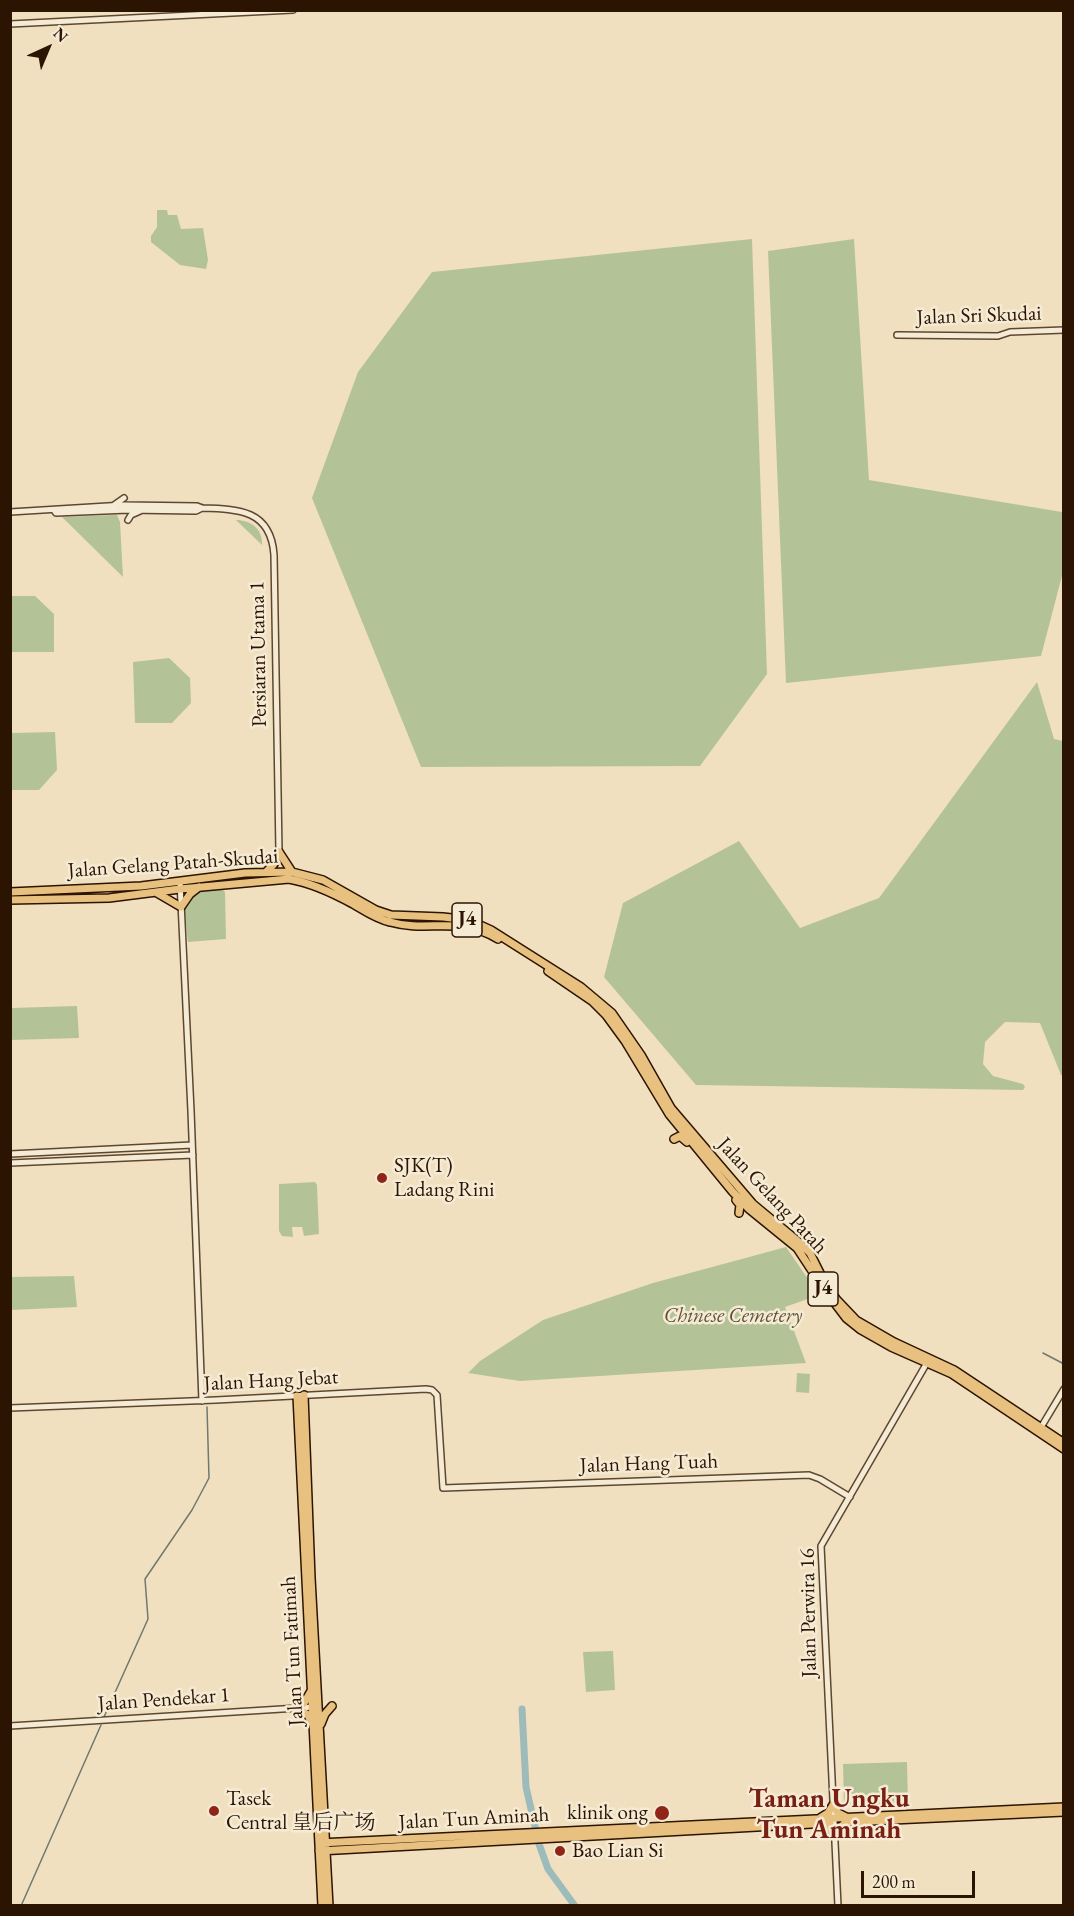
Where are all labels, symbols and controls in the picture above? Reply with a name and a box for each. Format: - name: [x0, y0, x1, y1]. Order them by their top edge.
- north arrow: [18, 18, 78, 78]
- text: N: [49, 23, 73, 47]
- street label: Jalan Sri Skudai: [916, 301, 1042, 331]
- street label: Persiaran Utama 1: [245, 581, 273, 727]
- street label: Jalan Gelang Patah-Skudai: [67, 844, 279, 884]
- road number: J4: [452, 903, 482, 937]
- street label: Jalan Gelang Patah: [712, 1132, 832, 1260]
- place label: SJK(T) Ladang Rini: [394, 1153, 494, 1203]
- marker: SJK(T) Ladang Rini: [375, 1171, 389, 1185]
- road number: J4: [808, 1272, 838, 1306]
- park label: Chinese Cemetery: [664, 1303, 802, 1329]
- street label: Jalan Hang Jebat: [203, 1365, 339, 1397]
- street label: Jalan Hang Tuah: [579, 1449, 719, 1479]
- street label: Jalan Perwira 16: [795, 1548, 823, 1678]
- street label: Jalan Tun Fatimah: [276, 1575, 310, 1727]
- street label: Jalan Pendekar 1: [97, 1683, 231, 1717]
- district label: Taman Ungku Tun Aminah: [748, 1784, 910, 1847]
- place label: Tasek Central 皇后广场: [226, 1786, 375, 1836]
- place label: klinik ong: [567, 1800, 648, 1826]
- street label: Jalan Tun Aminah: [398, 1802, 550, 1836]
- marker: Tasek Central 皇后广场: [207, 1804, 221, 1818]
- marker: klinik ong: [653, 1804, 671, 1822]
- place label: Bao Lian Si: [572, 1838, 663, 1864]
- marker: Bao Lian Si: [553, 1844, 567, 1858]
- scale bar: [864, 1859, 978, 1897]
- text: 200 m: [872, 1870, 916, 1893]

